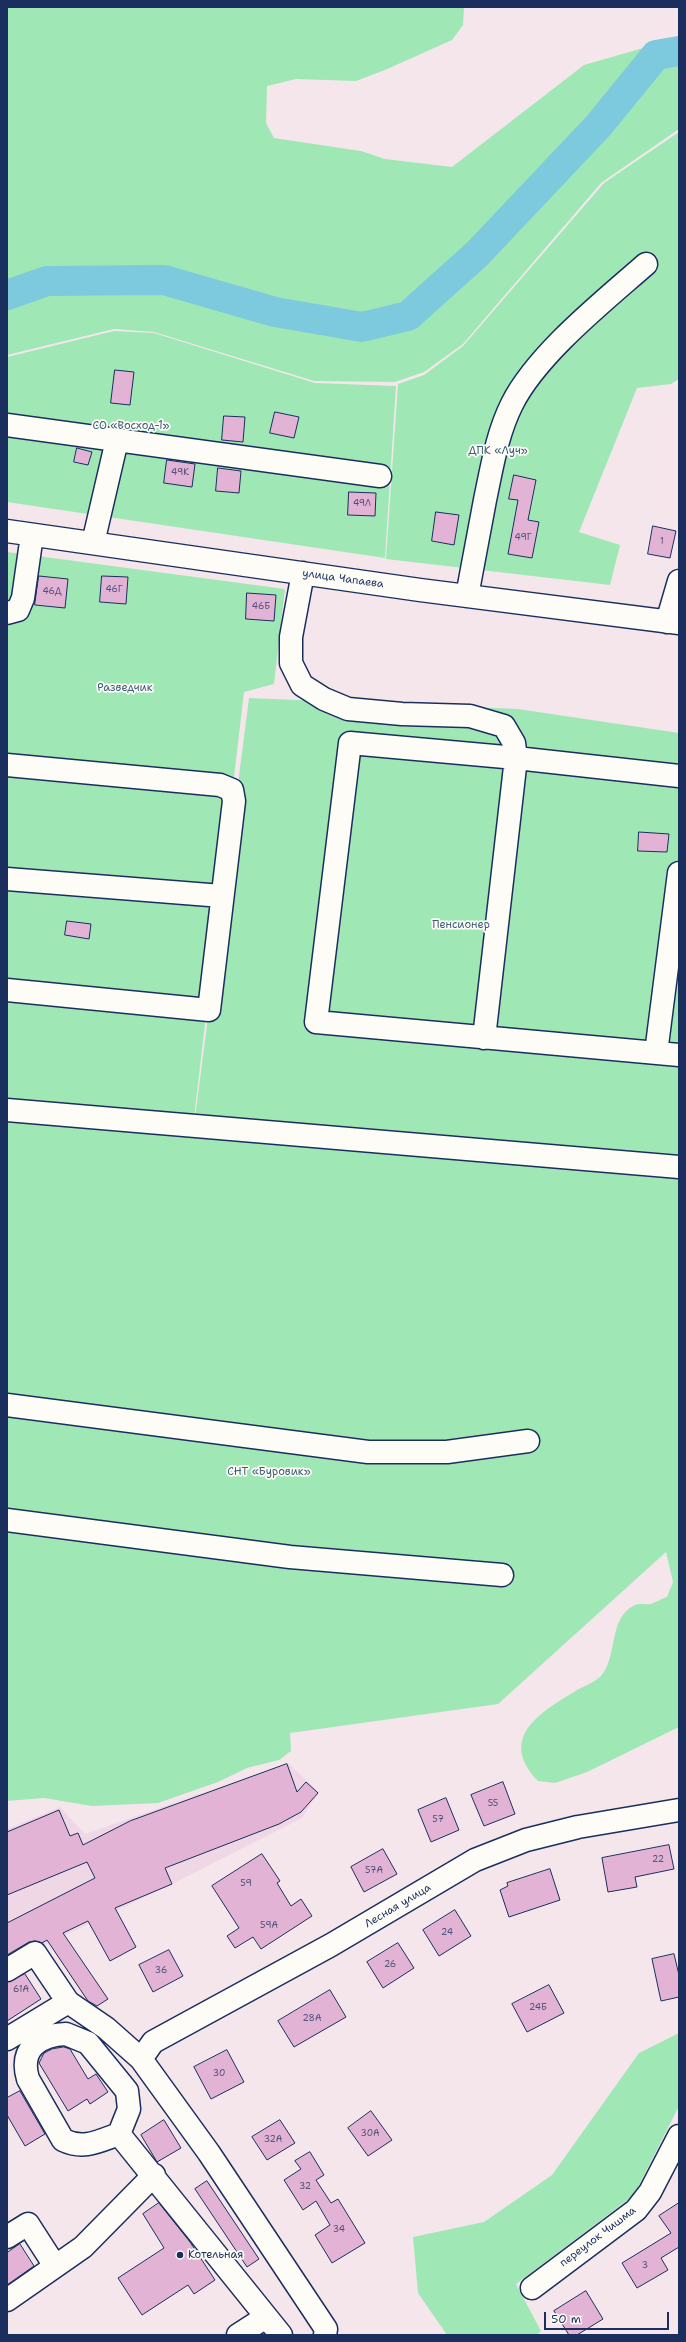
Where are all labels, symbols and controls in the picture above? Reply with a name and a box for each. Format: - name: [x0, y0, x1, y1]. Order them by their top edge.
- park label: СО «Восход-1»: [92, 419, 170, 433]
- park label: ДПК «Луч»: [468, 444, 528, 458]
- house number: 49К: [171, 468, 189, 478]
- house number: 49Л: [353, 499, 371, 509]
- house number: 49Г: [515, 533, 531, 543]
- house number: 1: [660, 537, 664, 547]
- street label: улица Чапаева: [301, 567, 385, 591]
- house number: 46Г: [105, 585, 123, 595]
- house number: 46Д: [42, 587, 62, 597]
- house number: 46Б: [252, 602, 270, 612]
- park label: Разведчик: [97, 681, 153, 695]
- park label: Пенсионер: [432, 918, 490, 932]
- park label: СНТ «Буровик»: [227, 1465, 311, 1479]
- house number: 55: [488, 1799, 498, 1809]
- house number: 57: [432, 1815, 444, 1825]
- house number: 22: [652, 1855, 664, 1865]
- house number: 57А: [365, 1866, 383, 1876]
- house number: 59: [240, 1879, 252, 1889]
- street label: Лесная улица: [362, 1881, 434, 1931]
- house number: 59А: [260, 1921, 278, 1931]
- house number: 24: [441, 1928, 453, 1938]
- house number: 26: [384, 1960, 396, 1970]
- house number: 36: [155, 1966, 167, 1976]
- house number: 61А: [13, 1985, 29, 1995]
- house number: 24Б: [529, 2003, 547, 2013]
- house number: 28А: [303, 2014, 321, 2024]
- house number: 30: [213, 2069, 225, 2079]
- house number: 30А: [361, 2129, 379, 2139]
- house number: 32А: [264, 2135, 282, 2145]
- house number: 32: [299, 2182, 311, 2192]
- street label: переулок Чишма: [557, 2204, 639, 2270]
- house number: 34: [333, 2225, 345, 2235]
- place label: Котельная: [188, 2248, 243, 2262]
- marker: Котельная: [175, 2250, 185, 2260]
- house number: 3: [642, 2261, 648, 2271]
- scale bar: [546, 2304, 671, 2330]
- text: 50 m: [551, 2311, 581, 2327]

